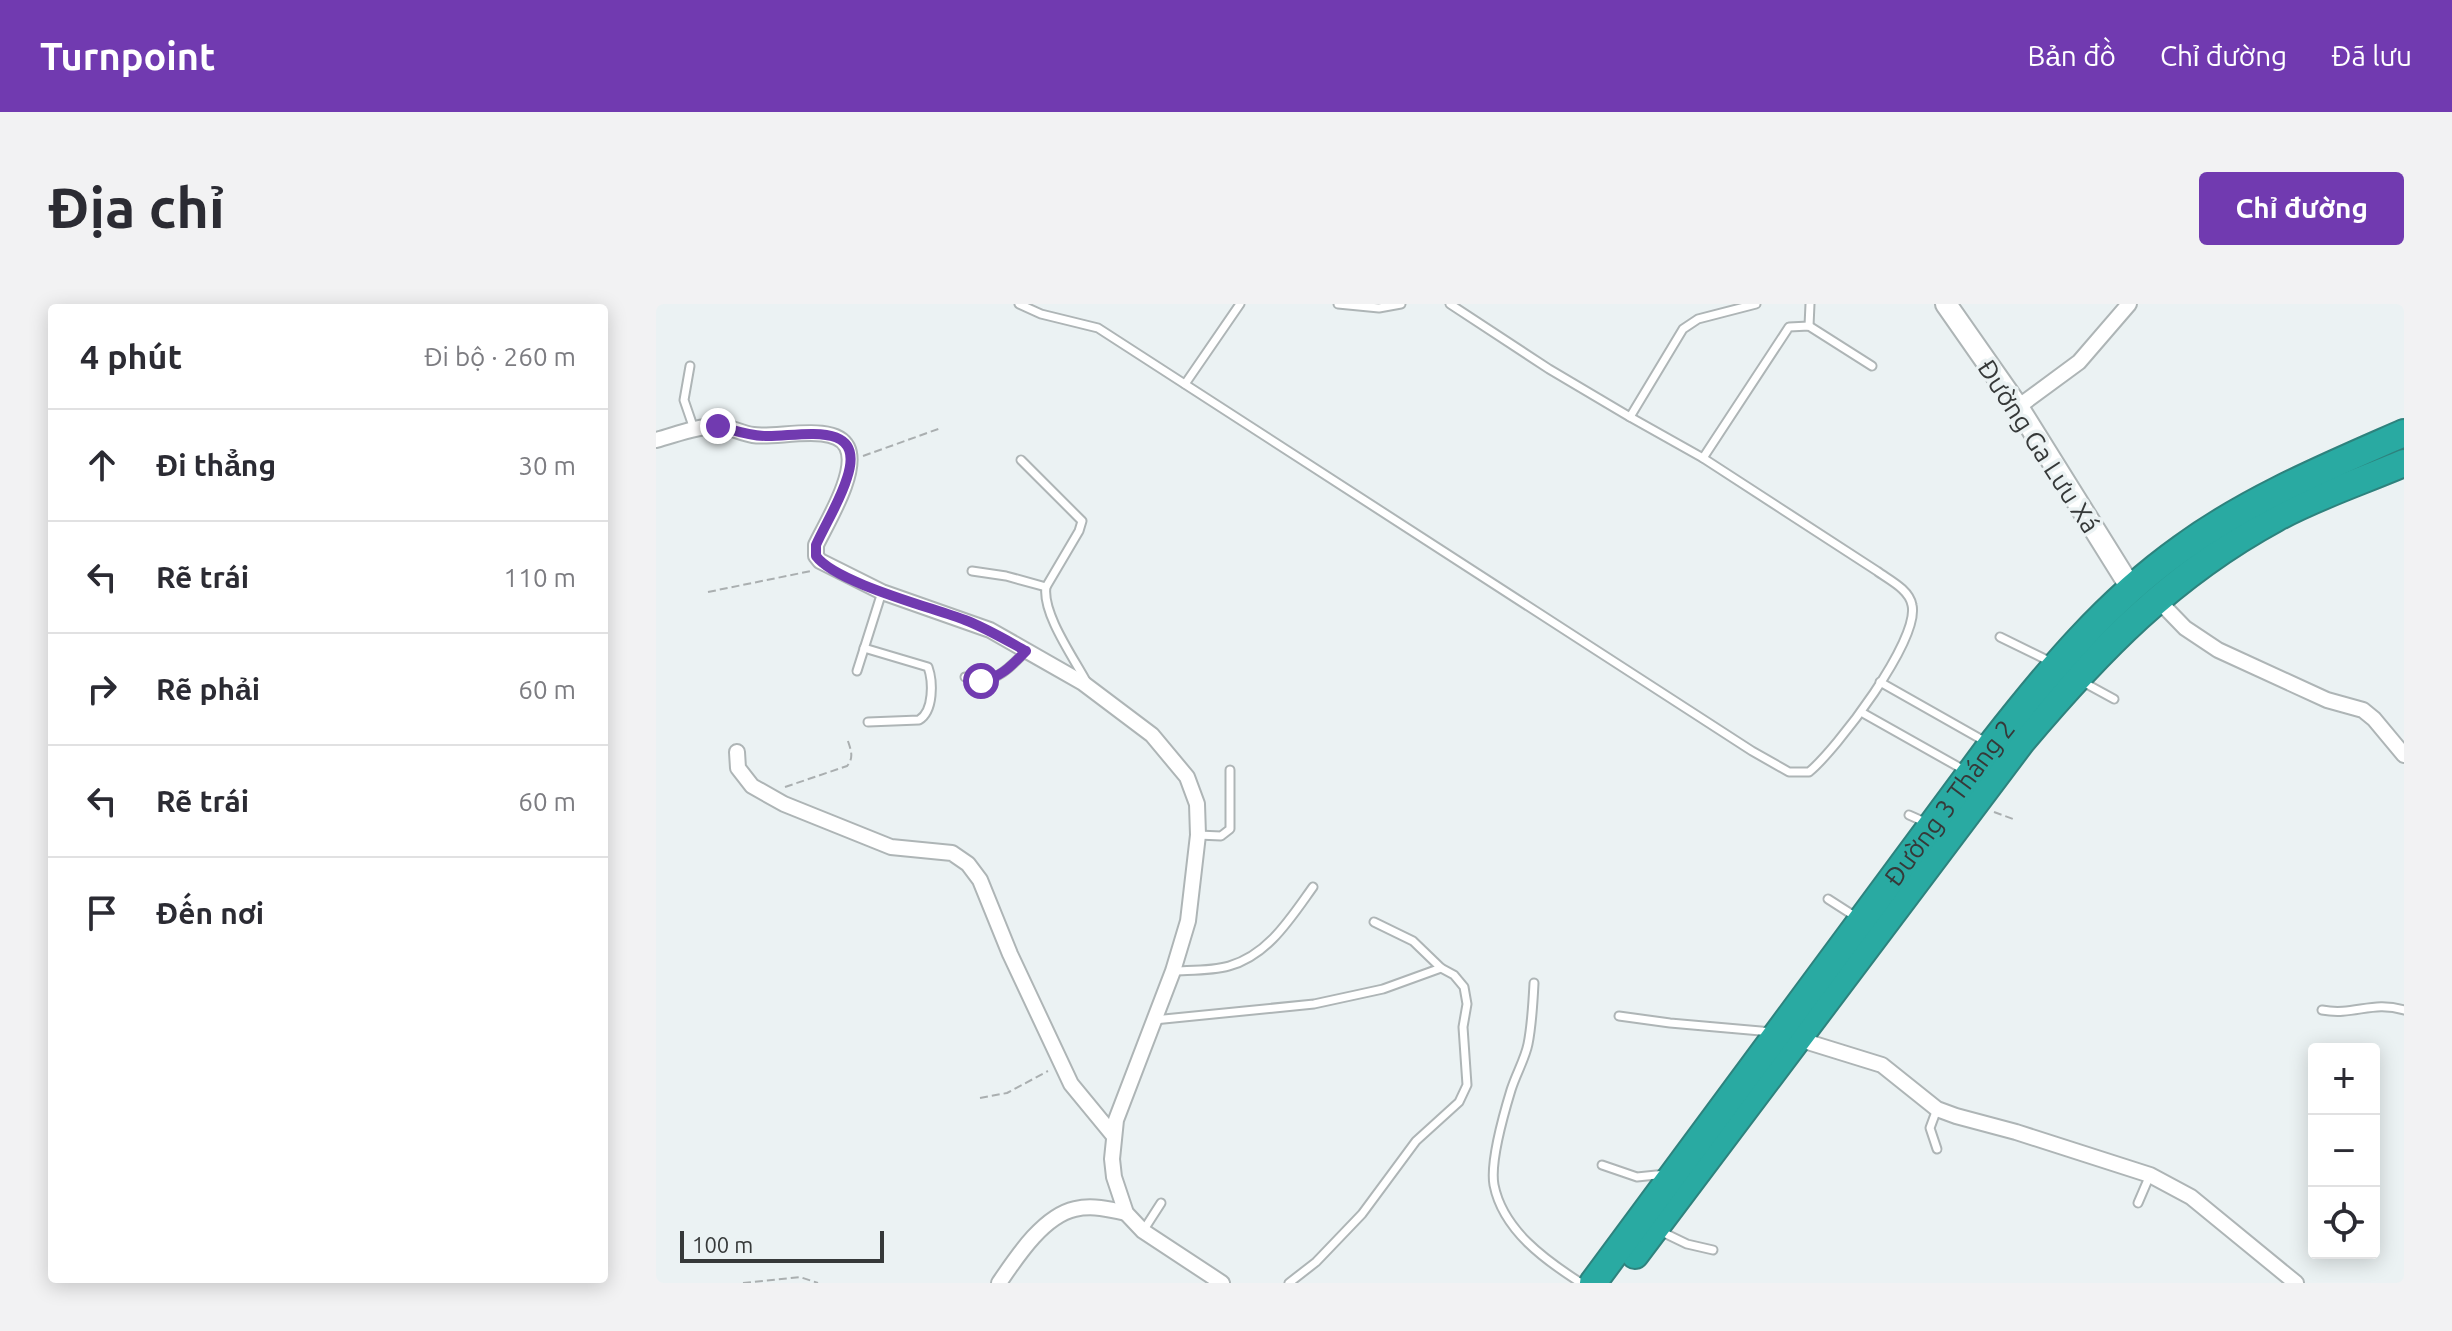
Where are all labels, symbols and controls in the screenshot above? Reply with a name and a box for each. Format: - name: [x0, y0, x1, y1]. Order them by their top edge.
- text: Turnpoint: [40, 35, 215, 77]
- text: Bản đồ: [2027, 40, 2116, 71]
- text: Chỉ đường: [2160, 40, 2287, 71]
- text: Đã lưu: [2331, 40, 2412, 71]
- button: Chỉ đường: [2199, 172, 2404, 245]
- text: Địa chỉ: [48, 176, 225, 239]
- text: 4 phút: [80, 337, 182, 375]
- text: Đi bộ · 260 m: [424, 342, 576, 371]
- street label: Đường Ga Lưu Xá: [1972, 354, 2106, 538]
- route end: [700, 408, 736, 444]
- icon: ahead: [80, 443, 124, 487]
- text: Đi thẳng: [156, 448, 276, 482]
- text: 30 m: [518, 451, 576, 480]
- icon: left: [80, 555, 124, 599]
- text: Rẽ trái: [156, 560, 249, 594]
- text: 110 m: [504, 563, 576, 592]
- route start: [963, 663, 999, 699]
- icon: right: [80, 667, 124, 711]
- text: Rẽ phải: [156, 672, 260, 706]
- text: 60 m: [518, 675, 576, 704]
- street label: Đường 3 Tháng 2: [1878, 714, 2020, 891]
- icon: left: [80, 779, 124, 823]
- text: Rẽ trái: [156, 784, 249, 818]
- text: 60 m: [518, 787, 576, 816]
- icon: arrive: [80, 891, 124, 935]
- text: Đến nơi: [156, 896, 264, 930]
- map controls: [2308, 1043, 2380, 1259]
- button: +: [2308, 1043, 2380, 1115]
- button: −: [2308, 1115, 2380, 1187]
- button: locate: [2308, 1187, 2380, 1259]
- scale bar: [680, 1227, 884, 1263]
- text: 100 m: [692, 1232, 753, 1257]

